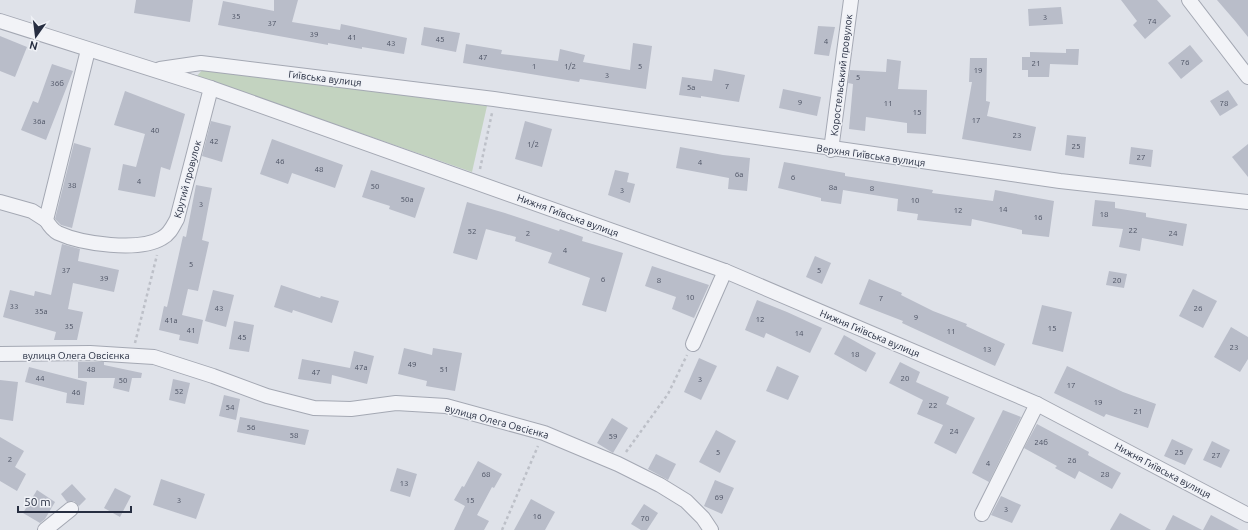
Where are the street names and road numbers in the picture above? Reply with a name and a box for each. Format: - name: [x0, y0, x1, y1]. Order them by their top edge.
- street label: Коростельський провулок: [829, 13, 854, 137]
- street label: Гиївська вулиця: [288, 69, 362, 88]
- street label: Крутий провулок: [172, 139, 203, 219]
- street label: Верхня Гиївська вулиця: [816, 142, 926, 169]
- street label: Нижня Гиївська вулиця: [515, 192, 620, 239]
- street label: Нижня Гиївська вулиця: [818, 307, 921, 360]
- street label: вулиця Олега Овсієнка: [22, 350, 130, 361]
- street label: вулиця Олега Овсієнка: [444, 402, 550, 441]
- street label: Нижня Гиївська вулиця: [1113, 440, 1213, 501]

